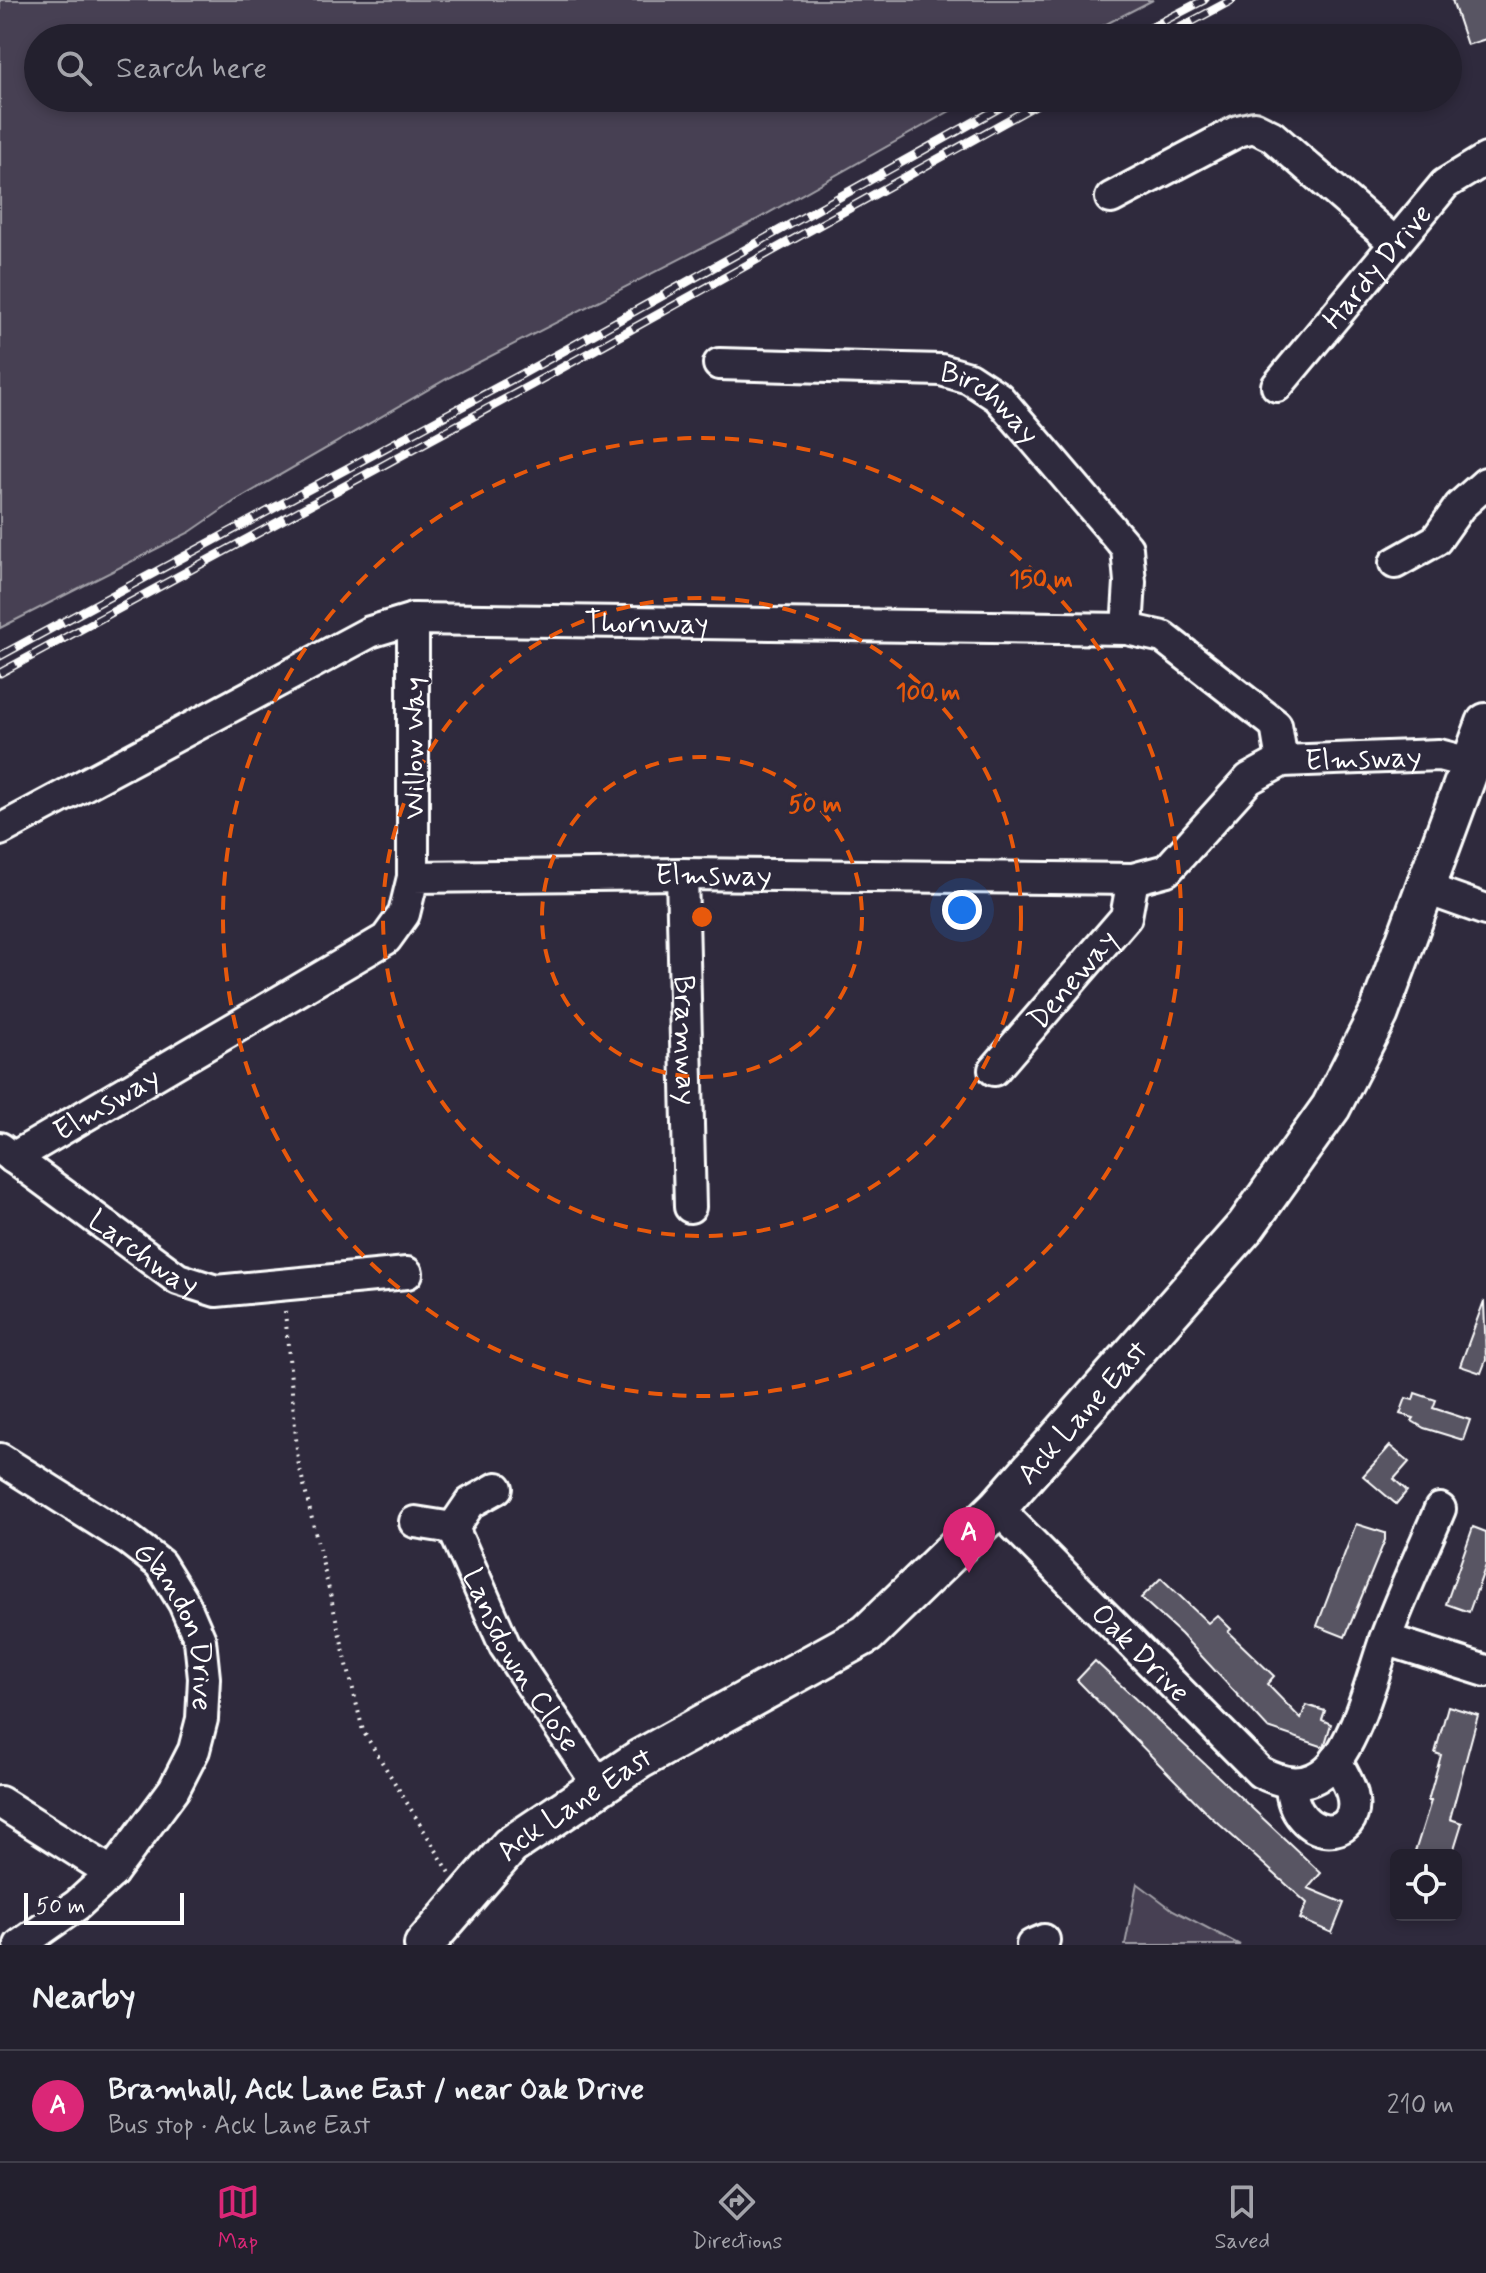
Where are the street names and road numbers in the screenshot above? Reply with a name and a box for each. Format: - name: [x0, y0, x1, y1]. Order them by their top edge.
- street label: Hardy Drive: [1314, 196, 1442, 338]
- street label: Birchway: [936, 353, 1048, 453]
- street label: Thornway: [584, 603, 709, 644]
- street label: Willow Way: [395, 677, 434, 819]
- street label: Elmsway: [1304, 738, 1422, 781]
- street label: Elmsway: [655, 856, 772, 896]
- street label: Deneway: [1019, 922, 1128, 1038]
- street label: Bramway: [663, 974, 706, 1106]
- street label: Elmsway: [47, 1058, 167, 1151]
- street label: Larchway: [80, 1201, 203, 1305]
- street label: Ack Lane East: [1009, 1332, 1158, 1493]
- street label: Glandon Drive: [125, 1532, 222, 1712]
- street label: Lansdown Close: [452, 1562, 589, 1760]
- street label: Oak Drive: [1082, 1595, 1198, 1712]
- street label: Ack Lane East: [488, 1738, 660, 1870]

